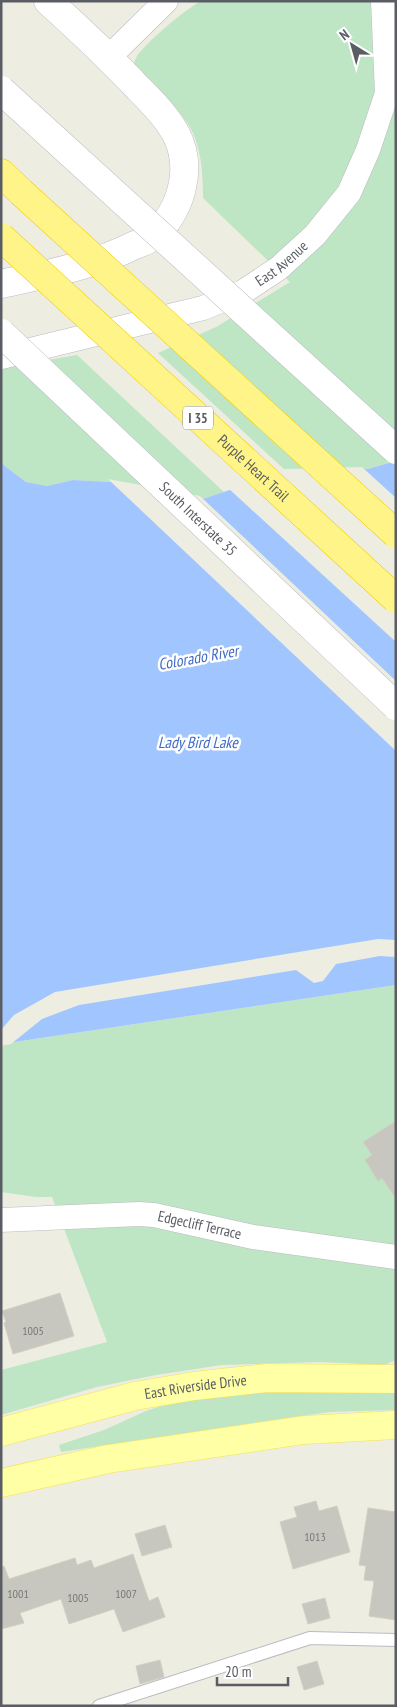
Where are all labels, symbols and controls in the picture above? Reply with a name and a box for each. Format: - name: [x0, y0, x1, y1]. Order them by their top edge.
- north arrow: [327, 20, 377, 70]
- text: N: [336, 25, 353, 44]
- street label: East Avenue: [251, 236, 312, 290]
- road number: I 35: [183, 406, 213, 429]
- street label: Purple Heart Trail: [214, 430, 294, 506]
- street label: South Interstate 35: [156, 477, 241, 560]
- water label: Colorado River: [156, 640, 242, 674]
- water label: Lady Bird Lake: [158, 732, 239, 752]
- street label: Edgecliff Terrace: [156, 1206, 243, 1243]
- house number: 1005: [22, 1323, 44, 1338]
- street label: East Riverside Drive: [143, 1370, 248, 1403]
- house number: 1013: [304, 1529, 326, 1544]
- house number: 1001: [7, 1586, 29, 1601]
- house number: 1007: [115, 1586, 137, 1601]
- house number: 1005: [67, 1590, 89, 1605]
- scale bar: [217, 1654, 288, 1686]
- text: 20 m: [225, 1662, 251, 1681]

